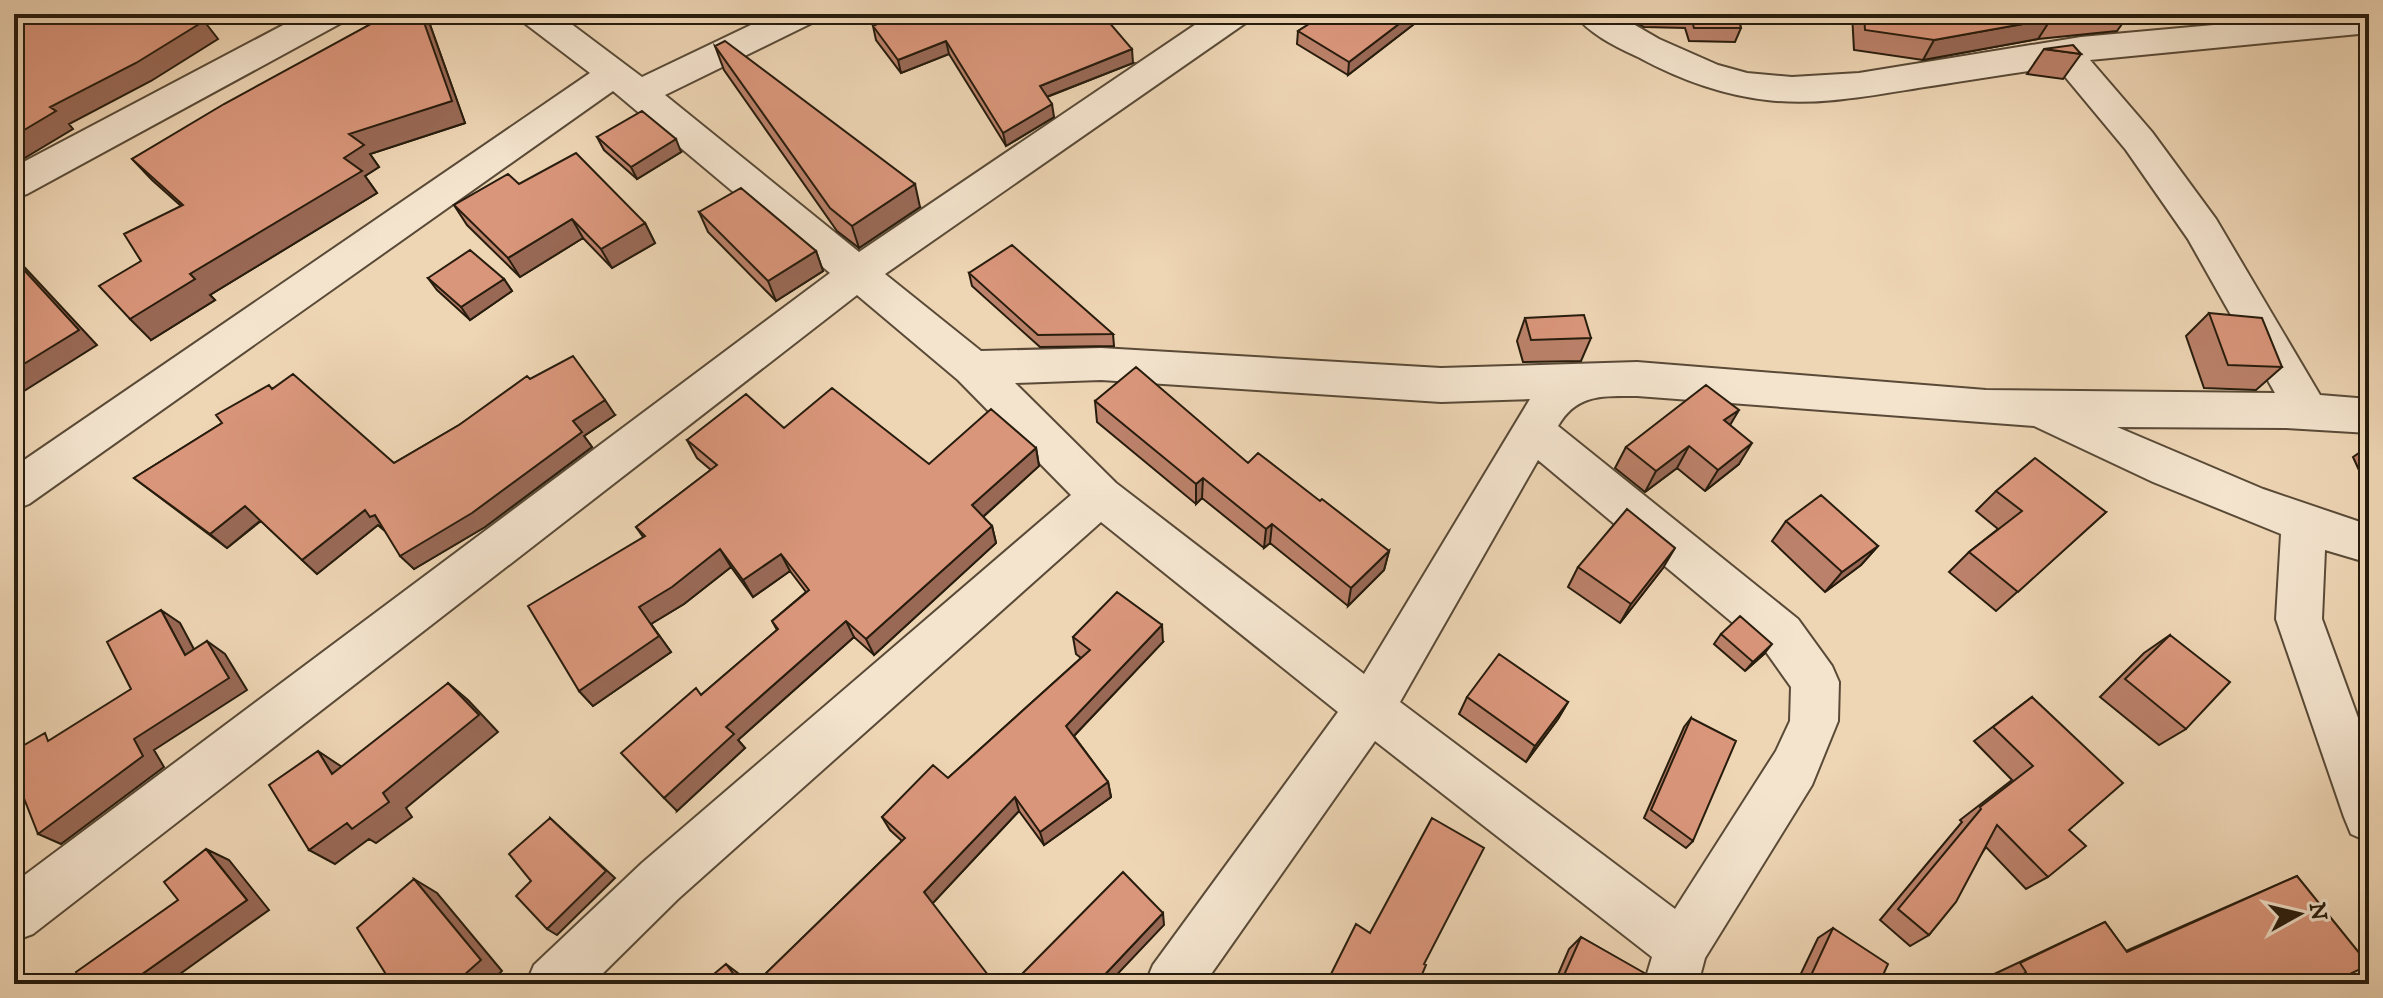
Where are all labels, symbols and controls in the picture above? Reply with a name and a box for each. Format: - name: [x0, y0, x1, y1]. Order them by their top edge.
- north arrow: [2259, 874, 2339, 954]
- text: N: [2303, 901, 2332, 922]

